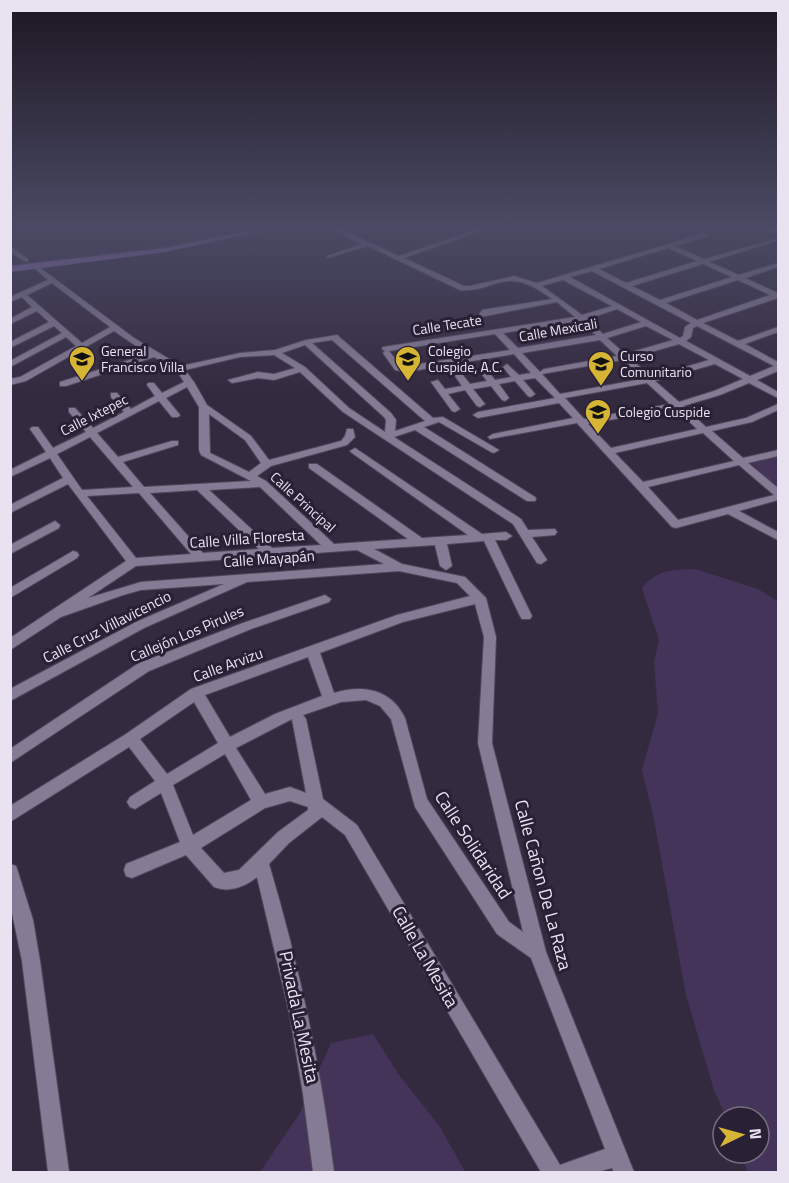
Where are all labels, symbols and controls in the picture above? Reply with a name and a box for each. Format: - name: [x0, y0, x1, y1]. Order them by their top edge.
- street label: Calle Tecate: [411, 309, 483, 340]
- street label: Calle Mexicali: [517, 312, 599, 347]
- place label: General Francisco Villa: [101, 340, 184, 377]
- place label: Colegio Cuspide, A.C.: [428, 340, 502, 377]
- school or university icon: General Francisco Villa: [67, 344, 97, 382]
- school or university icon: Colegio Cuspide, A.C.: [393, 344, 423, 382]
- place label: Curso Comunitario: [620, 345, 692, 382]
- school or university icon: Curso Comunitario: [586, 349, 616, 387]
- street label: Calle Ixtepec: [56, 389, 131, 441]
- school or university icon: Colegio Cuspide: [583, 397, 613, 435]
- place label: Colegio Cuspide: [618, 401, 710, 422]
- street label: Calle Principal: [266, 466, 341, 537]
- street label: Calle Villa Floresta: [189, 523, 306, 554]
- street label: Calle Mayapán: [222, 544, 315, 573]
- street label: Calle Cruz Villavicencio: [38, 584, 175, 669]
- street label: Callejón Los Pirules: [126, 599, 247, 668]
- street label: Calle Arvizu: [190, 641, 266, 688]
- street label: Calle Solidaridad: [428, 785, 519, 904]
- street label: Calle Cañon De La Raza: [508, 797, 579, 973]
- street label: Calle La Mesita: [385, 901, 466, 1013]
- street label: Privada La Mesita: [272, 948, 327, 1085]
- north arrow: [711, 1105, 771, 1165]
- text: N: [744, 1127, 768, 1140]

